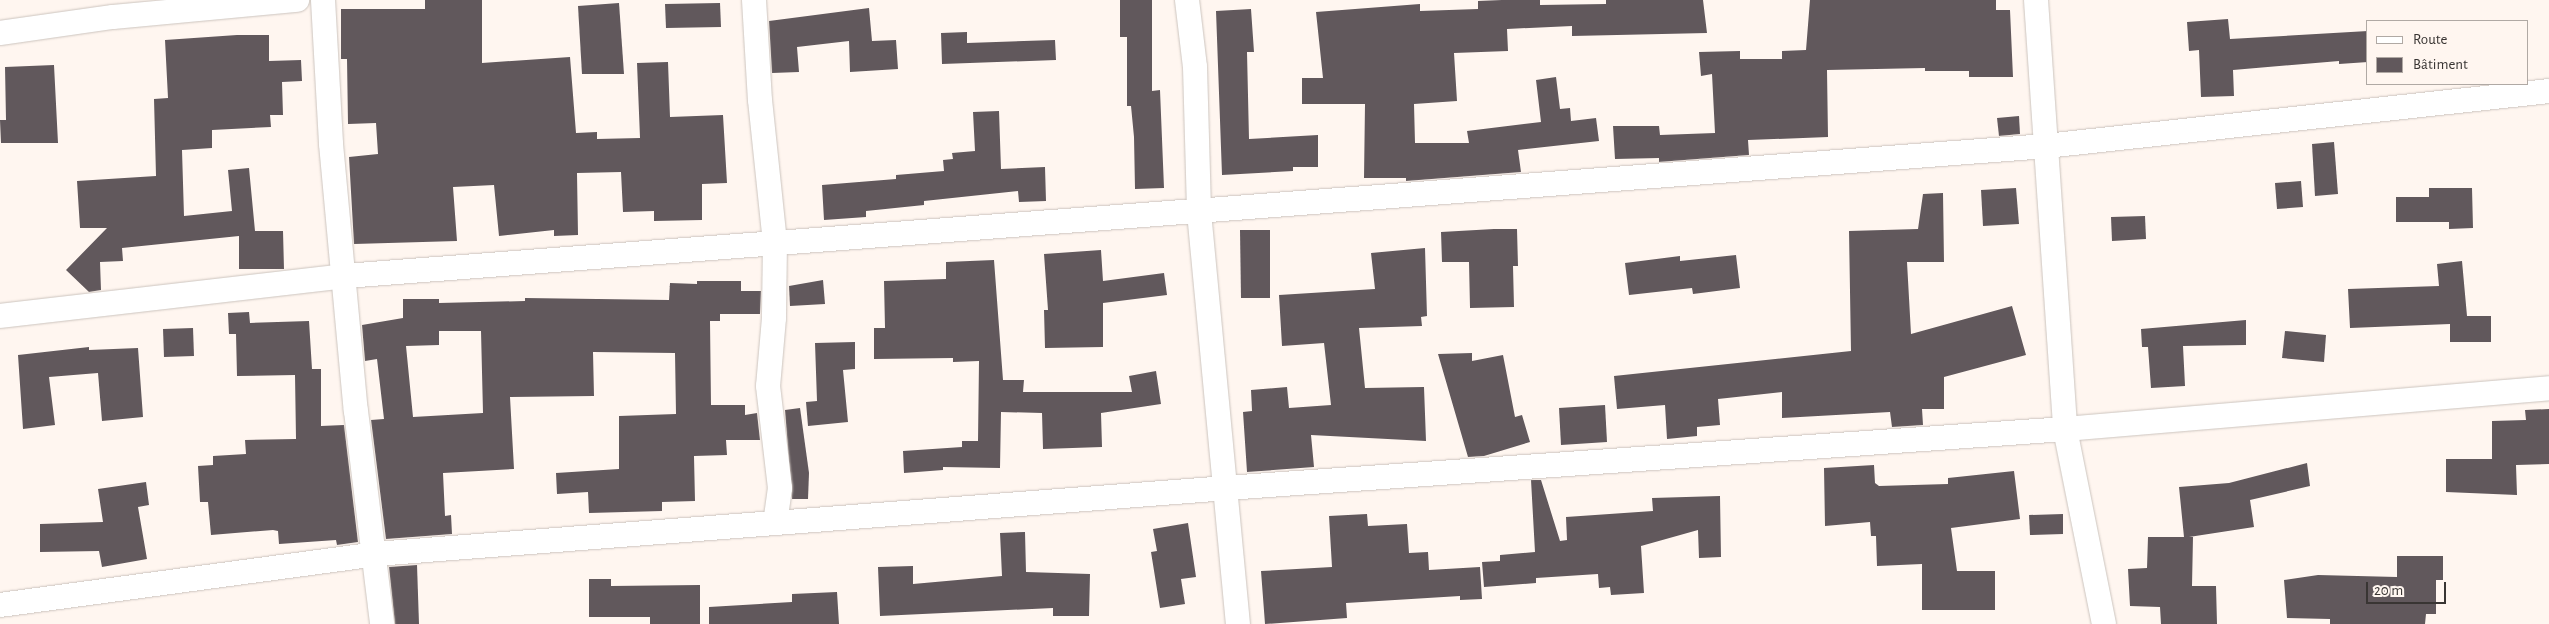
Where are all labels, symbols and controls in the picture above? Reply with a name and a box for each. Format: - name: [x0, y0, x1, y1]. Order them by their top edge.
- legend: [2366, 20, 2529, 85]
- text: Route: [2413, 32, 2447, 47]
- text: Bâtiment: [2413, 57, 2468, 72]
- scale bar: [2369, 572, 2449, 604]
- text: 20 m: [2374, 583, 2403, 598]

